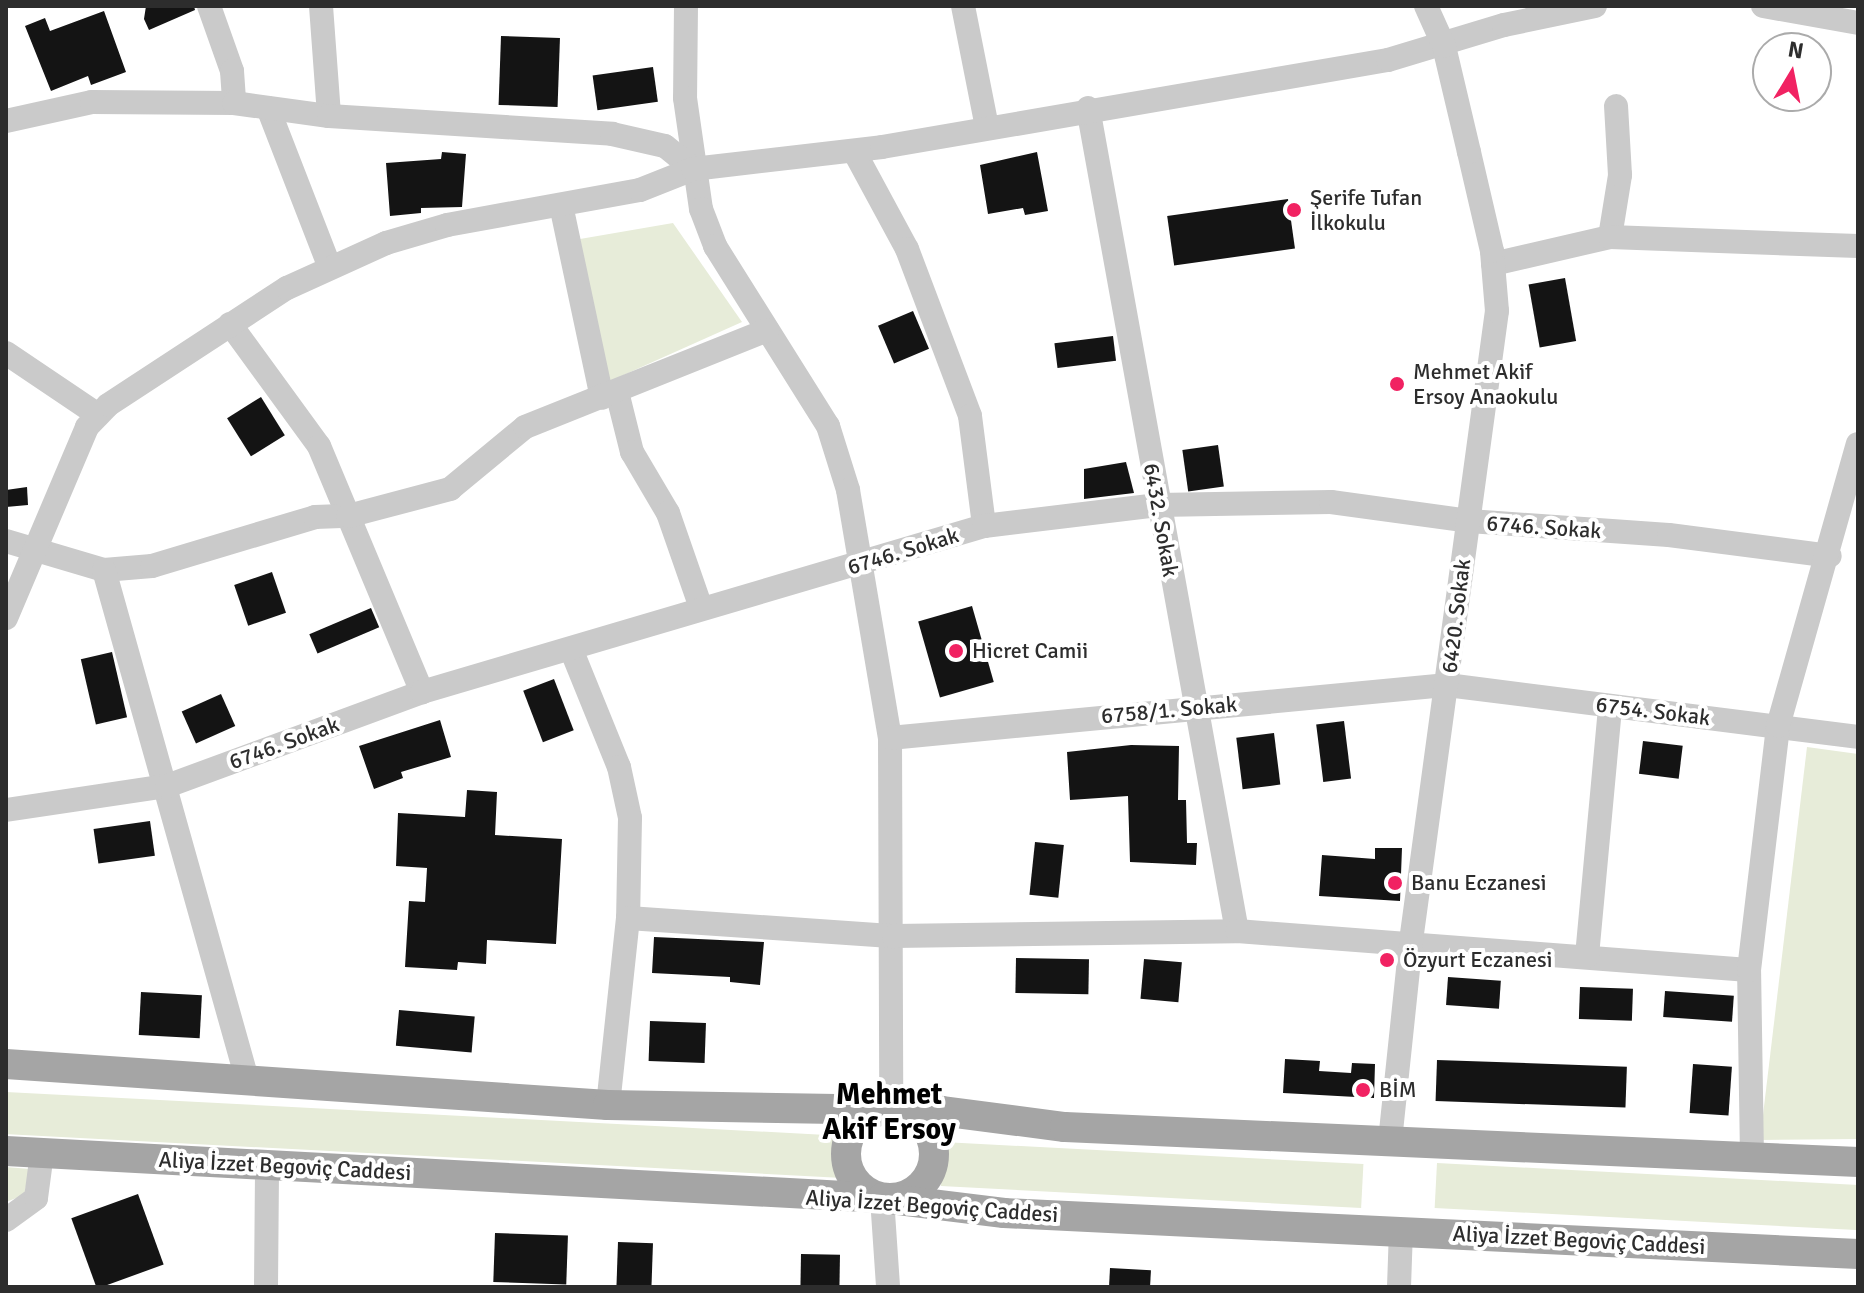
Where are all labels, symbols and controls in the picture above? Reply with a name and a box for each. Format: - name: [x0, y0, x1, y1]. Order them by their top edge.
- north arrow: [1752, 32, 1832, 112]
- text: N: [1786, 35, 1806, 64]
- place label: Şerife Tufan İlkokulu: [1310, 184, 1422, 236]
- marker: Şerife Tufan İlkokulu: [1285, 201, 1303, 219]
- place label: Mehmet Akif Ersoy Anaokulu: [1413, 358, 1558, 410]
- marker: Mehmet Akif Ersoy Anaokulu: [1388, 375, 1406, 393]
- street label: 6432. Sokak: [1138, 461, 1184, 579]
- street label: 6746. Sokak: [1486, 510, 1602, 544]
- street label: 6746. Sokak: [844, 522, 962, 580]
- street label: 6420. Sokak: [1436, 557, 1476, 675]
- place label: Hicret Camii: [972, 638, 1088, 664]
- marker: Hicret Camii: [947, 642, 965, 660]
- street label: 6758/1. Sokak: [1100, 691, 1238, 729]
- street label: 6754. Sokak: [1594, 691, 1712, 731]
- street label: 6746. Sokak: [225, 711, 343, 775]
- place label: Banu Eczanesi: [1411, 870, 1547, 896]
- marker: Banu Eczanesi: [1386, 874, 1404, 892]
- place label: Özyurt Eczanesi: [1403, 947, 1553, 973]
- marker: Özyurt Eczanesi: [1378, 951, 1396, 969]
- district label: Mehmet Akif Ersoy: [822, 1077, 956, 1148]
- place label: BİM: [1379, 1077, 1417, 1103]
- marker: BİM: [1354, 1081, 1372, 1099]
- street label: Aliya İzzet Begoviç Caddesi: [158, 1146, 412, 1186]
- street label: Aliya İzzet Begoviç Caddesi: [805, 1184, 1059, 1228]
- street label: Aliya İzzet Begoviç Caddesi: [1452, 1220, 1706, 1260]

